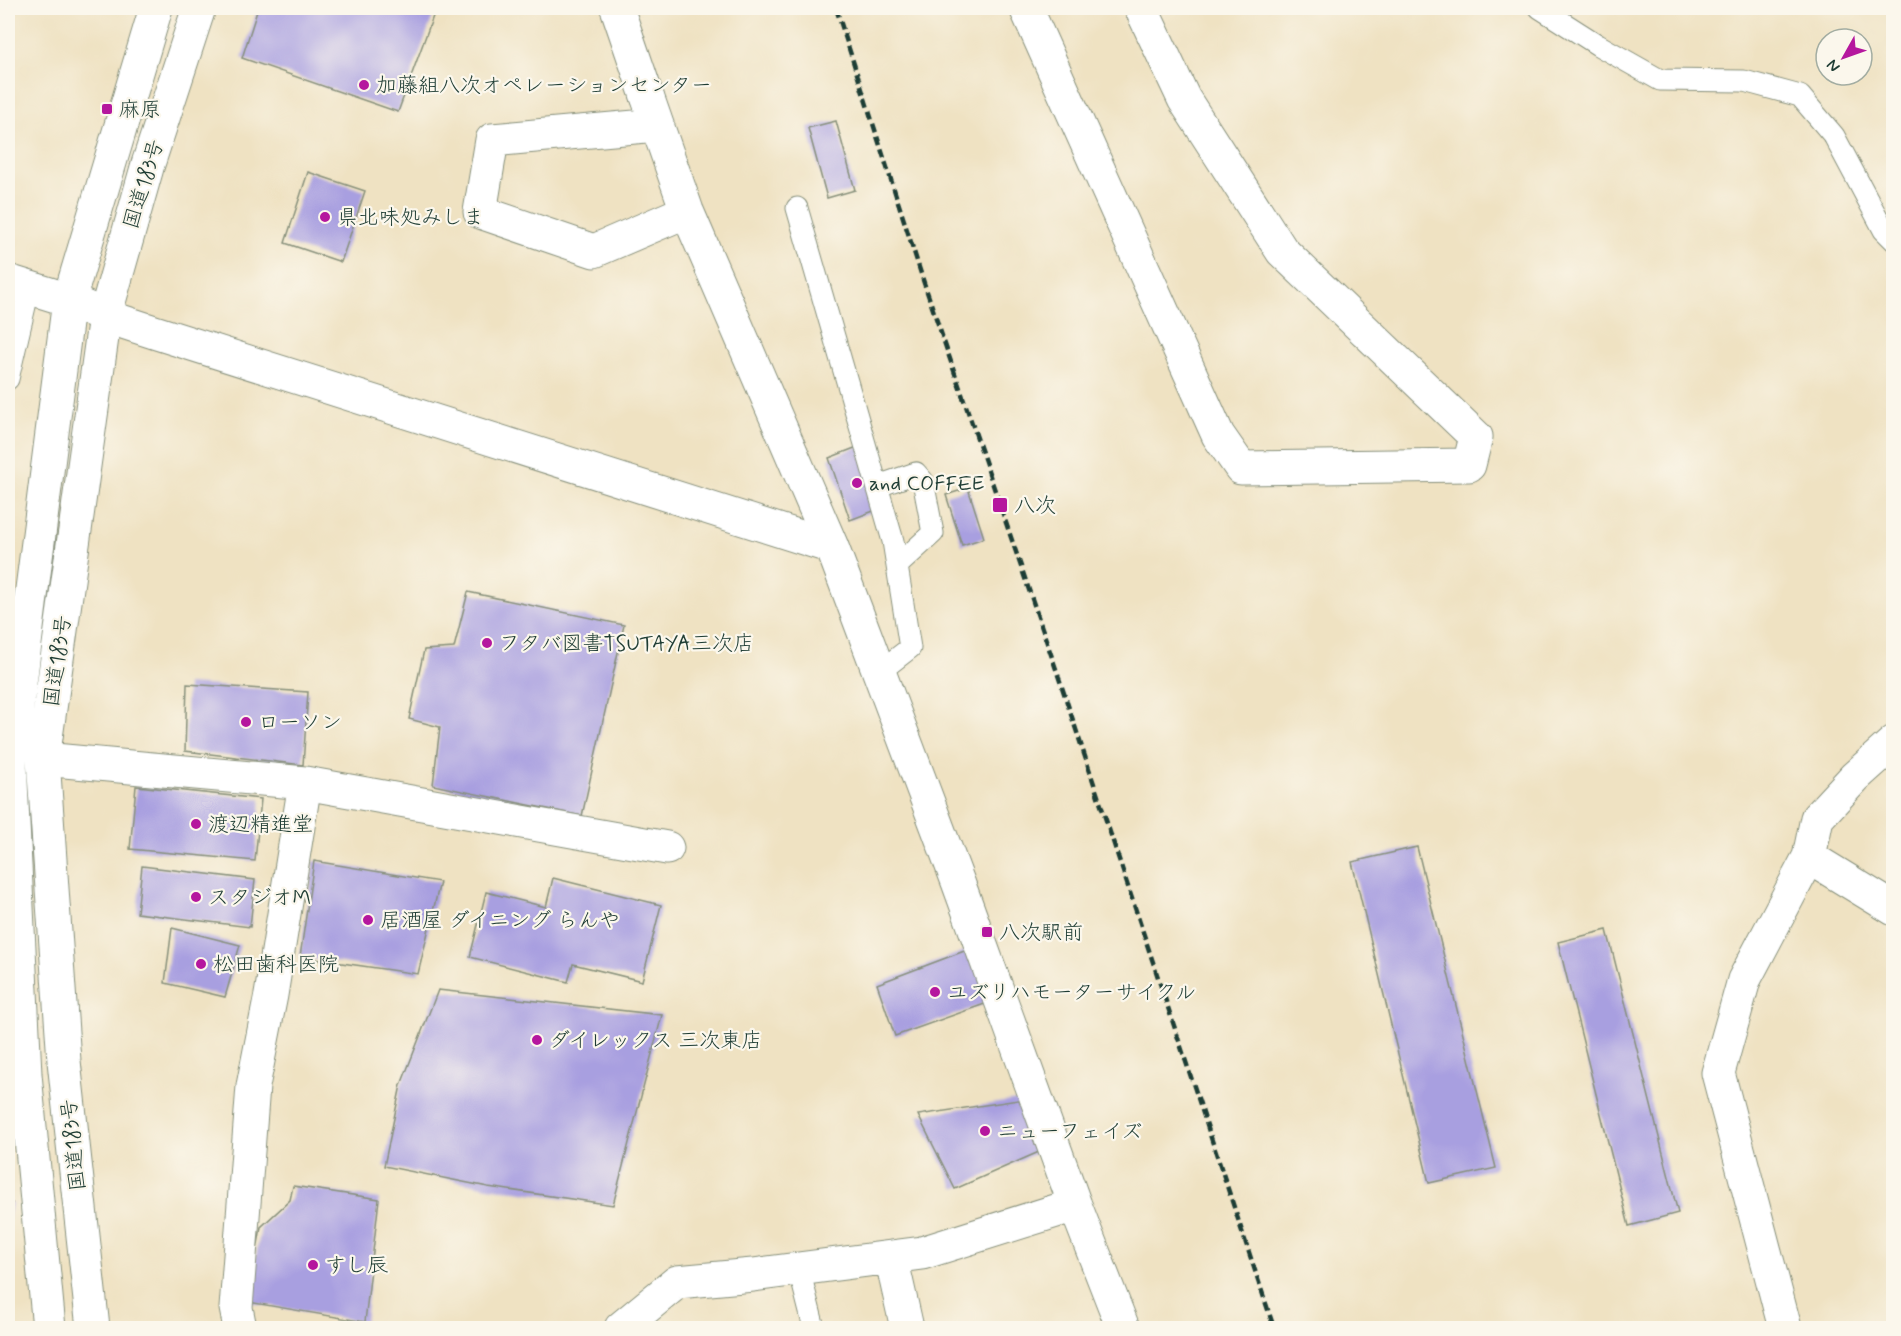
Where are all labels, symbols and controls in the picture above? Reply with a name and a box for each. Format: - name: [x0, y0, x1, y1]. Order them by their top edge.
- north arrow: [1814, 27, 1874, 87]
- text: N: [1822, 55, 1845, 77]
- place label: 加藤組八次オペレーションセンター: [376, 72, 712, 100]
- marker: 加藤組八次オペレーションセンター: [357, 78, 371, 92]
- place label: 麻原: [119, 96, 161, 124]
- marker: 麻原: [100, 102, 114, 116]
- street label: 国道183号: [117, 136, 171, 233]
- place label: 県北味処みしま: [337, 204, 484, 232]
- marker: 県北味処みしま: [318, 210, 332, 224]
- place label: and COFFEE: [869, 470, 984, 498]
- marker: and COFFEE: [850, 476, 864, 490]
- place label: 八次: [1014, 492, 1056, 520]
- marker: 八次: [991, 496, 1009, 514]
- street label: 国道183号: [38, 613, 78, 709]
- place label: フタバ図書TSUTAYA三次店: [499, 630, 754, 658]
- marker: フタバ図書TSUTAYA三次店: [480, 636, 494, 650]
- place label: ローソン: [258, 709, 342, 737]
- marker: ローソン: [239, 715, 253, 729]
- place label: 渡辺精進堂: [208, 811, 313, 839]
- marker: 渡辺精進堂: [189, 817, 203, 831]
- place label: スタジオM: [208, 884, 311, 912]
- marker: スタジオM: [189, 890, 203, 904]
- place label: 居酒屋 ダイニング らんや: [380, 907, 620, 935]
- marker: 居酒屋 ダイニング らんや: [361, 913, 375, 927]
- place label: 八次駅前: [999, 919, 1083, 947]
- marker: 八次駅前: [980, 925, 994, 939]
- place label: 松田歯科医院: [213, 951, 339, 979]
- marker: 松田歯科医院: [194, 957, 208, 971]
- place label: ユズリハモーターサイクル: [947, 979, 1196, 1007]
- marker: ユズリハモーターサイクル: [928, 985, 942, 999]
- place label: ダイレックス 三次東店: [549, 1027, 762, 1055]
- marker: ダイレックス 三次東店: [530, 1033, 544, 1047]
- street label: 国道183号: [55, 1097, 93, 1192]
- place label: ニューフェイズ: [997, 1118, 1142, 1146]
- marker: ニューフェイズ: [978, 1124, 992, 1138]
- place label: すし辰: [325, 1252, 388, 1280]
- marker: すし辰: [306, 1258, 320, 1272]

